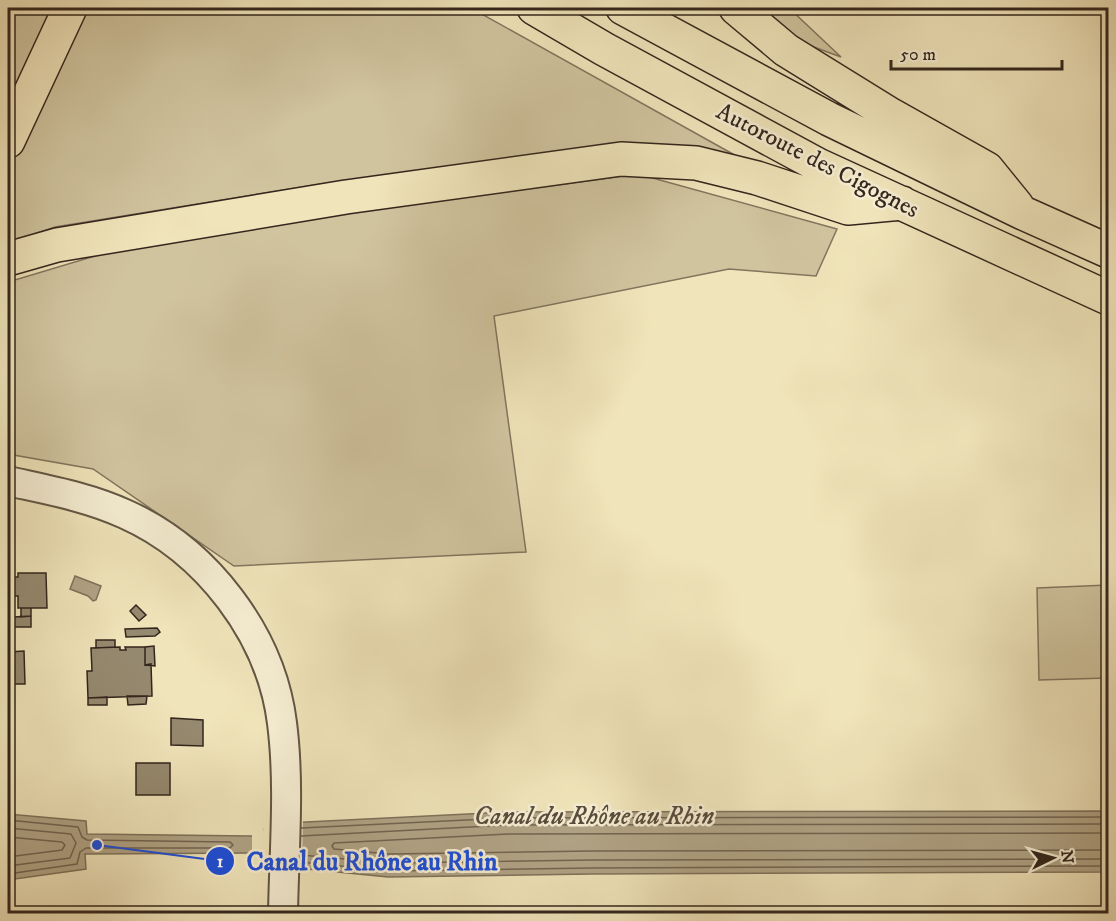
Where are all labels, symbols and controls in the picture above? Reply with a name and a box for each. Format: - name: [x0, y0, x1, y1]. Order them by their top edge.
- scale bar: [891, 33, 1062, 71]
- text: 50 m: [900, 44, 936, 66]
- street label: Autoroute des Cigognes: [711, 97, 924, 225]
- water label: Canal du Rhône au Rhin: [474, 800, 714, 833]
- north arrow: [1023, 828, 1083, 888]
- callout: Canal du Rhône au Rhin: [205, 839, 510, 883]
- text: Canal du Rhône au Rhin: [246, 846, 498, 879]
- text: N: [1056, 849, 1077, 864]
- text: 1: [217, 851, 224, 873]

